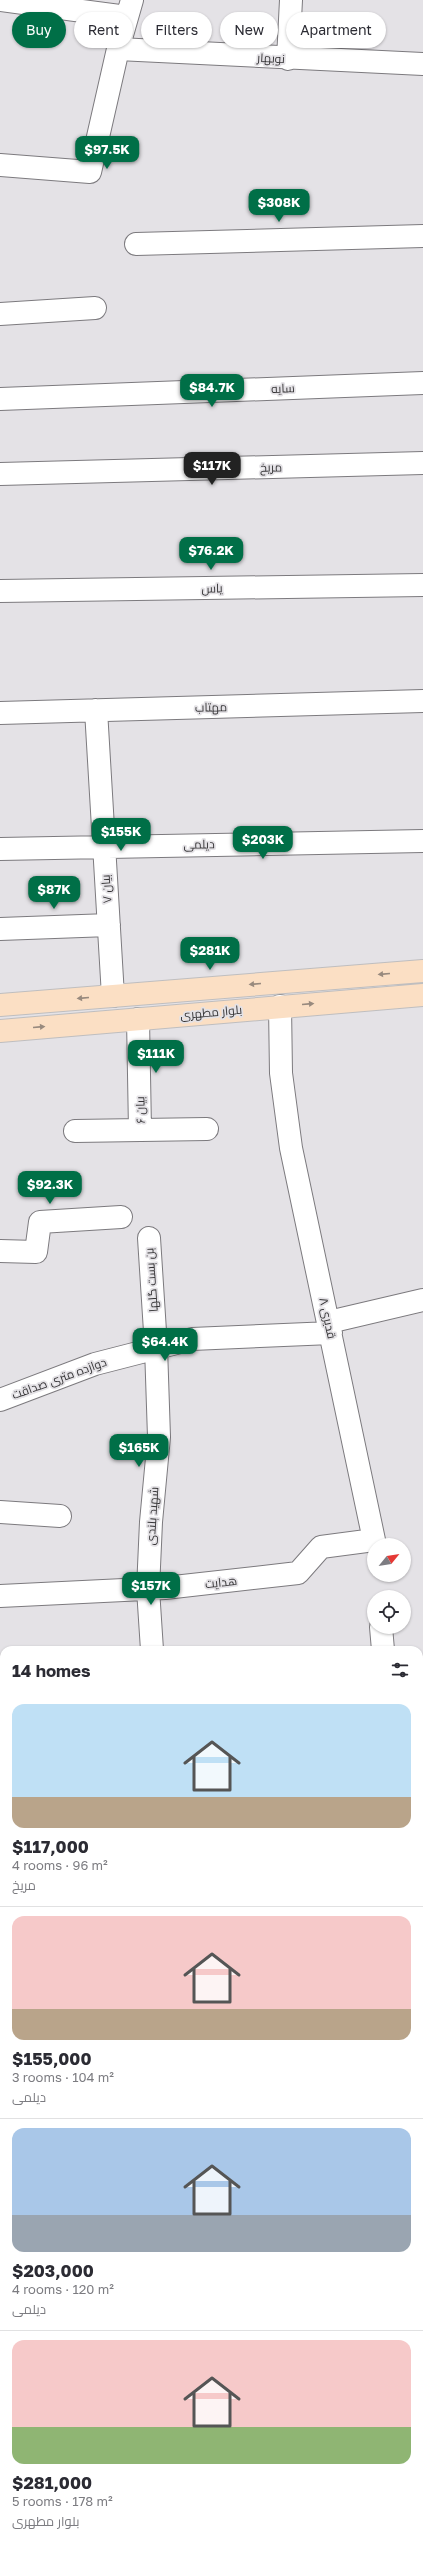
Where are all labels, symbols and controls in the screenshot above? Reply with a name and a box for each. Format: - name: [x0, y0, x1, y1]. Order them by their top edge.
- chip: Buy: [12, 12, 66, 48]
- chip: Rent: [74, 12, 133, 48]
- chip: Filters: [141, 12, 212, 48]
- chip: New: [220, 12, 278, 48]
- chip: Apartment: [286, 12, 386, 48]
- street label: نوبهار: [256, 50, 285, 66]
- pin: $97.5K: [74, 136, 140, 170]
- text: $97.5K: [84, 141, 130, 157]
- pin: $308K: [251, 189, 307, 223]
- text: $308K: [258, 194, 300, 210]
- pin: $84.7K: [179, 374, 245, 408]
- text: $84.7K: [189, 379, 235, 395]
- street label: سایه: [271, 380, 295, 396]
- pin: $117K: [184, 452, 240, 486]
- text: $117K: [193, 457, 231, 473]
- street label: مریخ: [260, 459, 282, 476]
- pin: $76.2K: [178, 537, 244, 571]
- text: $76.2K: [188, 542, 234, 558]
- street label: یاس: [201, 580, 224, 596]
- street label: مهتاب: [195, 699, 227, 715]
- pin: $155K: [93, 818, 149, 852]
- text: $155K: [101, 823, 141, 839]
- pin: $203K: [235, 826, 291, 860]
- text: $203K: [242, 831, 284, 847]
- street label: دیلمی: [183, 836, 215, 852]
- street label: بیان ۷: [98, 874, 114, 904]
- pin: $87K: [30, 876, 78, 910]
- text: $87K: [37, 881, 71, 897]
- pin: $281K: [182, 937, 238, 971]
- text: $281K: [189, 942, 231, 958]
- one-way arrow: [378, 970, 390, 977]
- one-way arrow: [249, 981, 261, 988]
- one-way arrow: [77, 995, 89, 1002]
- one-way arrow: [302, 1001, 314, 1008]
- street label: بلوار مطهری: [179, 1002, 243, 1022]
- one-way arrow: [33, 1024, 45, 1031]
- pin: $111K: [128, 1040, 184, 1074]
- text: $111K: [137, 1045, 175, 1061]
- street label: بیان ۶: [132, 1096, 148, 1124]
- pin: $92.3K: [17, 1171, 83, 1205]
- text: $92.3K: [27, 1176, 73, 1192]
- street label: بن بست گلها: [141, 1247, 161, 1313]
- street label: قدیری ۸: [316, 1296, 340, 1340]
- pin: $64.4K: [132, 1328, 198, 1362]
- text: $64.4K: [142, 1333, 188, 1349]
- street label: دوازده متری صداقت: [10, 1354, 109, 1402]
- pin: $165K: [111, 1434, 167, 1468]
- text: $165K: [118, 1439, 160, 1455]
- street label: شهید بلندی: [142, 1486, 162, 1546]
- north arrow: [367, 1538, 411, 1582]
- map controls: [367, 1538, 411, 1634]
- pin: $157K: [123, 1572, 179, 1606]
- street label: هدایت: [204, 1573, 238, 1591]
- text: $157K: [131, 1577, 171, 1593]
- button: locate: [367, 1590, 411, 1634]
- icon: filters: [389, 1659, 411, 1681]
- text: 14 homes: [12, 1660, 91, 1681]
- icon: home: [176, 1730, 248, 1802]
- text: $117,000: [12, 1836, 89, 1857]
- text: 4 rooms · 96 m²: [12, 1857, 108, 1873]
- text: مریخ: [12, 1877, 36, 1893]
- icon: home: [176, 1942, 248, 2014]
- text: $155,000: [12, 2048, 91, 2069]
- text: 3 rooms · 104 m²: [12, 2069, 114, 2085]
- text: دیلمی: [12, 2089, 46, 2105]
- icon: home: [176, 2154, 248, 2226]
- text: $203,000: [12, 2260, 94, 2281]
- text: 4 rooms · 120 m²: [12, 2281, 114, 2297]
- text: دیلمی: [12, 2301, 46, 2317]
- icon: home: [176, 2366, 248, 2438]
- text: $281,000: [12, 2472, 92, 2493]
- text: 5 rooms · 178 m²: [12, 2493, 113, 2509]
- text: بلوار مطهری: [12, 2513, 79, 2529]

